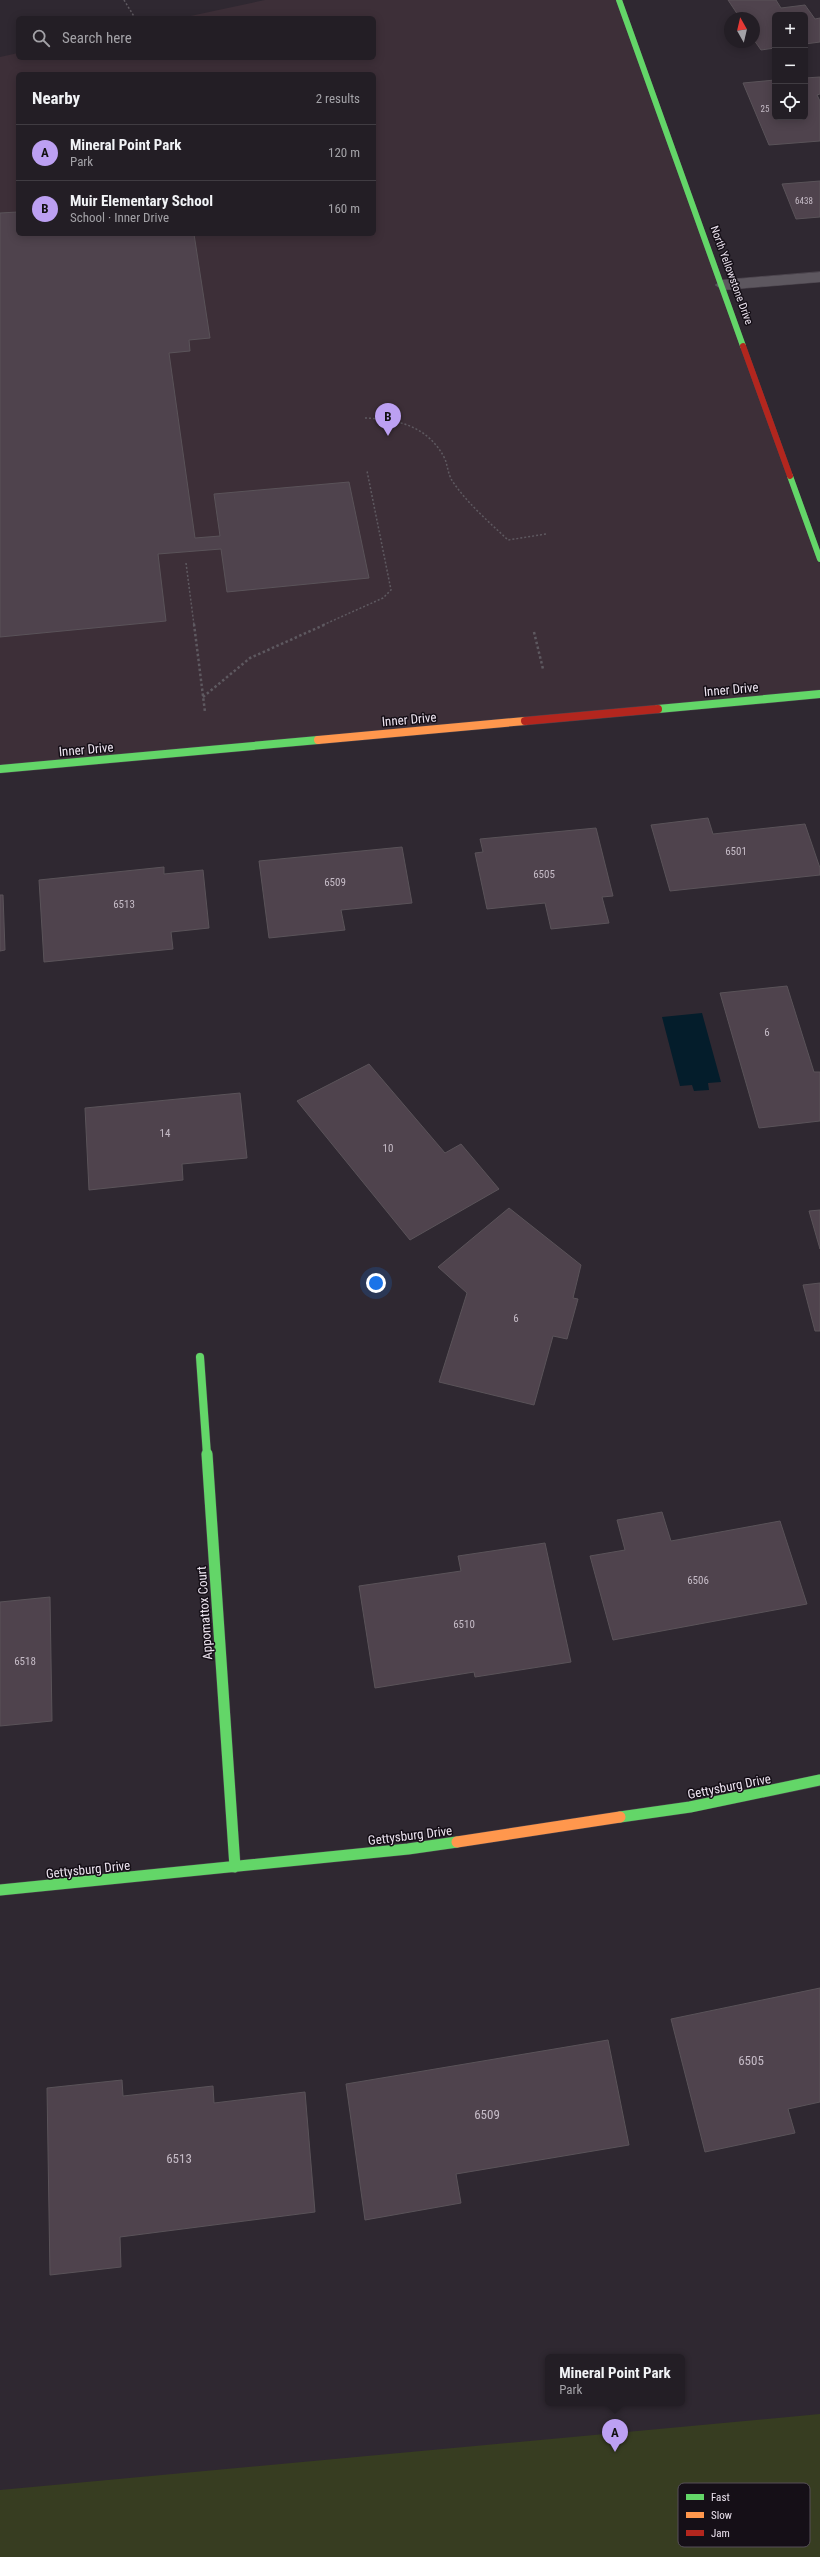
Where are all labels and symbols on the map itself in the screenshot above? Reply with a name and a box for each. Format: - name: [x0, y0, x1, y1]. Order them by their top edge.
- north arrow: [724, 12, 760, 48]
- house number: 25: [761, 104, 770, 114]
- house number: 6438: [795, 196, 813, 206]
- street label: North Yellowstone Drive: [708, 224, 755, 326]
- pin: B: [375, 403, 401, 436]
- street label: Inner Drive: [703, 680, 759, 699]
- street label: Inner Drive: [381, 710, 437, 729]
- street label: Inner Drive: [58, 740, 114, 759]
- house number: 6501: [725, 845, 747, 858]
- house number: 6505: [533, 868, 555, 881]
- house number: 6509: [324, 876, 346, 889]
- house number: 6513: [113, 898, 135, 911]
- house number: 6: [764, 1026, 770, 1039]
- house number: 14: [160, 1127, 171, 1140]
- house number: 10: [383, 1142, 393, 1155]
- your location: [366, 1273, 386, 1293]
- house number: 6: [513, 1312, 519, 1325]
- street label: Appomattox Court: [194, 1565, 215, 1660]
- house number: 6506: [687, 1574, 709, 1587]
- house number: 6510: [453, 1618, 475, 1631]
- house number: 6518: [14, 1655, 36, 1668]
- street label: Gettysburg Drive: [686, 1771, 772, 1802]
- street label: Gettysburg Drive: [367, 1823, 453, 1848]
- street label: Gettysburg Drive: [45, 1858, 131, 1881]
- house number: 6505: [738, 2053, 764, 2068]
- house number: 6509: [474, 2107, 500, 2122]
- house number: 6513: [166, 2151, 192, 2166]
- pin: A: [602, 2419, 628, 2452]
- legend: [678, 2483, 810, 2547]
- text: Fast: [711, 2491, 730, 2504]
- text: Slow: [711, 2509, 732, 2522]
- text: Jam: [711, 2527, 730, 2540]

